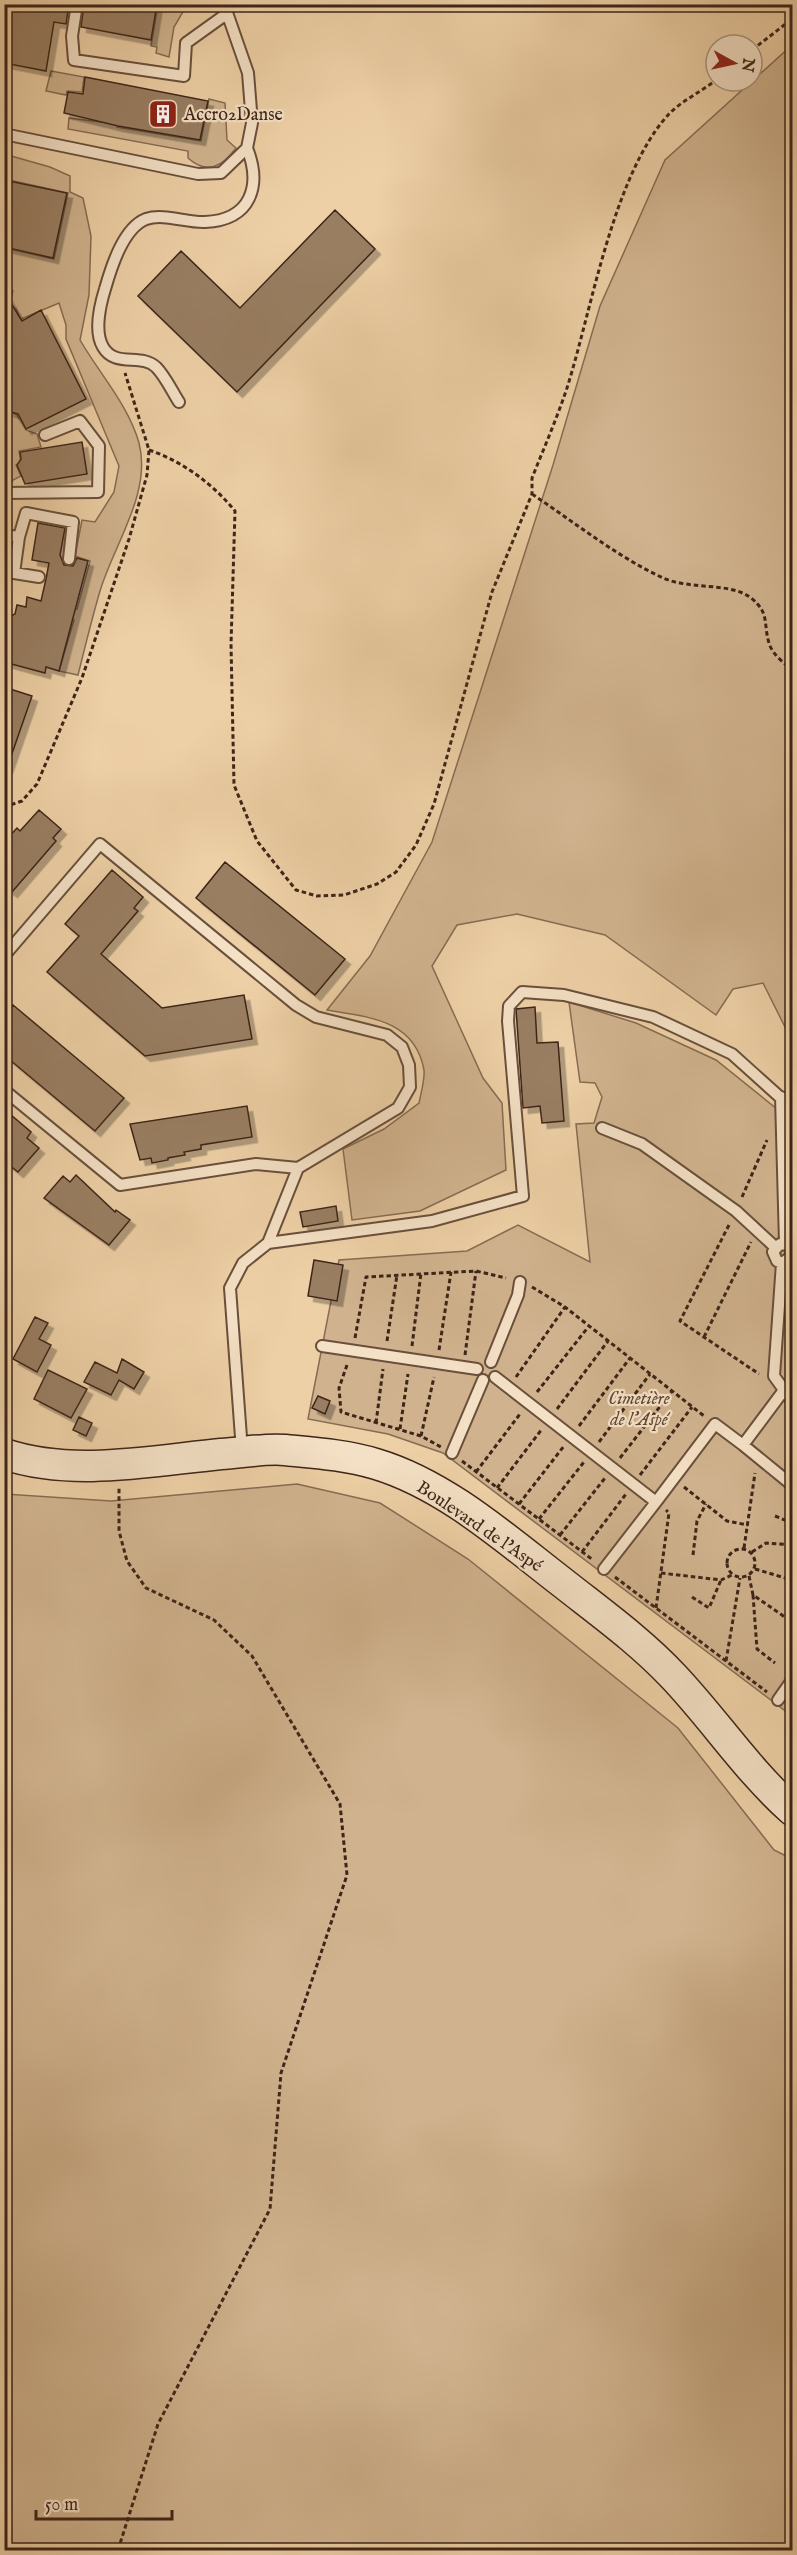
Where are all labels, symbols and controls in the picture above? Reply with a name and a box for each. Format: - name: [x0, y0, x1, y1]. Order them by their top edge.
- north arrow: [704, 33, 764, 93]
- text: N: [736, 56, 758, 73]
- building icon: Accro2Danse: [147, 98, 179, 130]
- place label: Accro2Danse: [183, 104, 283, 127]
- park label: Cimetière de l'Aspé: [608, 1388, 671, 1432]
- street label: Boulevard de l'Aspé: [412, 1477, 547, 1578]
- scale bar: [36, 2483, 172, 2521]
- text: 50 m: [45, 2494, 78, 2517]

